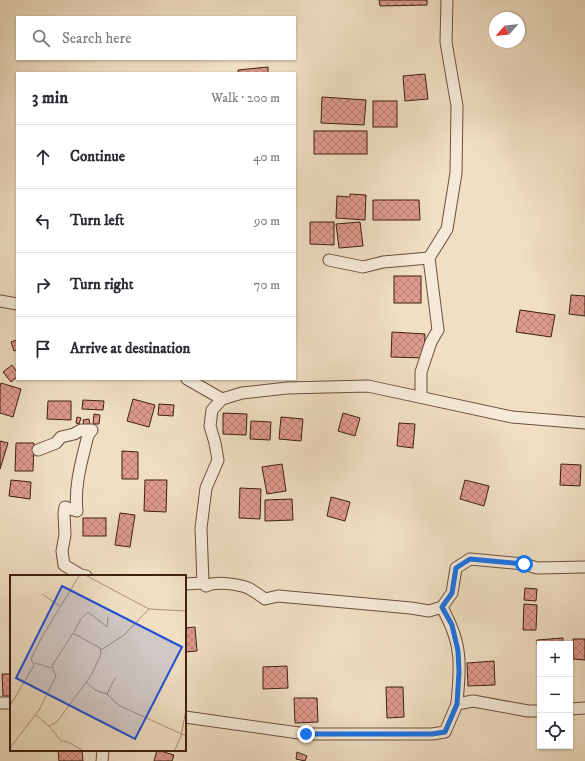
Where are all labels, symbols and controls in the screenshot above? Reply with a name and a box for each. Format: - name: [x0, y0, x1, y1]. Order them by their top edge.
- north arrow: [489, 12, 525, 48]
- search box: [16, 16, 296, 60]
- icon: search: [30, 27, 52, 49]
- text: Search here: [62, 29, 131, 48]
- text: 3 min: [32, 87, 68, 109]
- text: Walk · 200 m: [211, 90, 280, 106]
- icon: ahead: [32, 146, 54, 168]
- text: Continue: [70, 147, 125, 166]
- text: 40 m: [253, 149, 280, 165]
- icon: left: [32, 210, 54, 232]
- text: Turn left: [70, 211, 124, 230]
- text: 90 m: [254, 213, 280, 229]
- icon: right: [32, 274, 54, 296]
- text: Turn right: [70, 275, 133, 294]
- text: 70 m: [254, 277, 280, 293]
- icon: arrive: [32, 338, 54, 360]
- text: Arrive at destination: [70, 339, 190, 358]
- route start: [515, 555, 533, 573]
- inset map: [10, 575, 186, 751]
- map controls: [537, 641, 573, 749]
- button: +: [537, 641, 573, 677]
- button: −: [537, 677, 573, 713]
- button: locate: [537, 713, 573, 749]
- route end: [297, 725, 315, 743]

